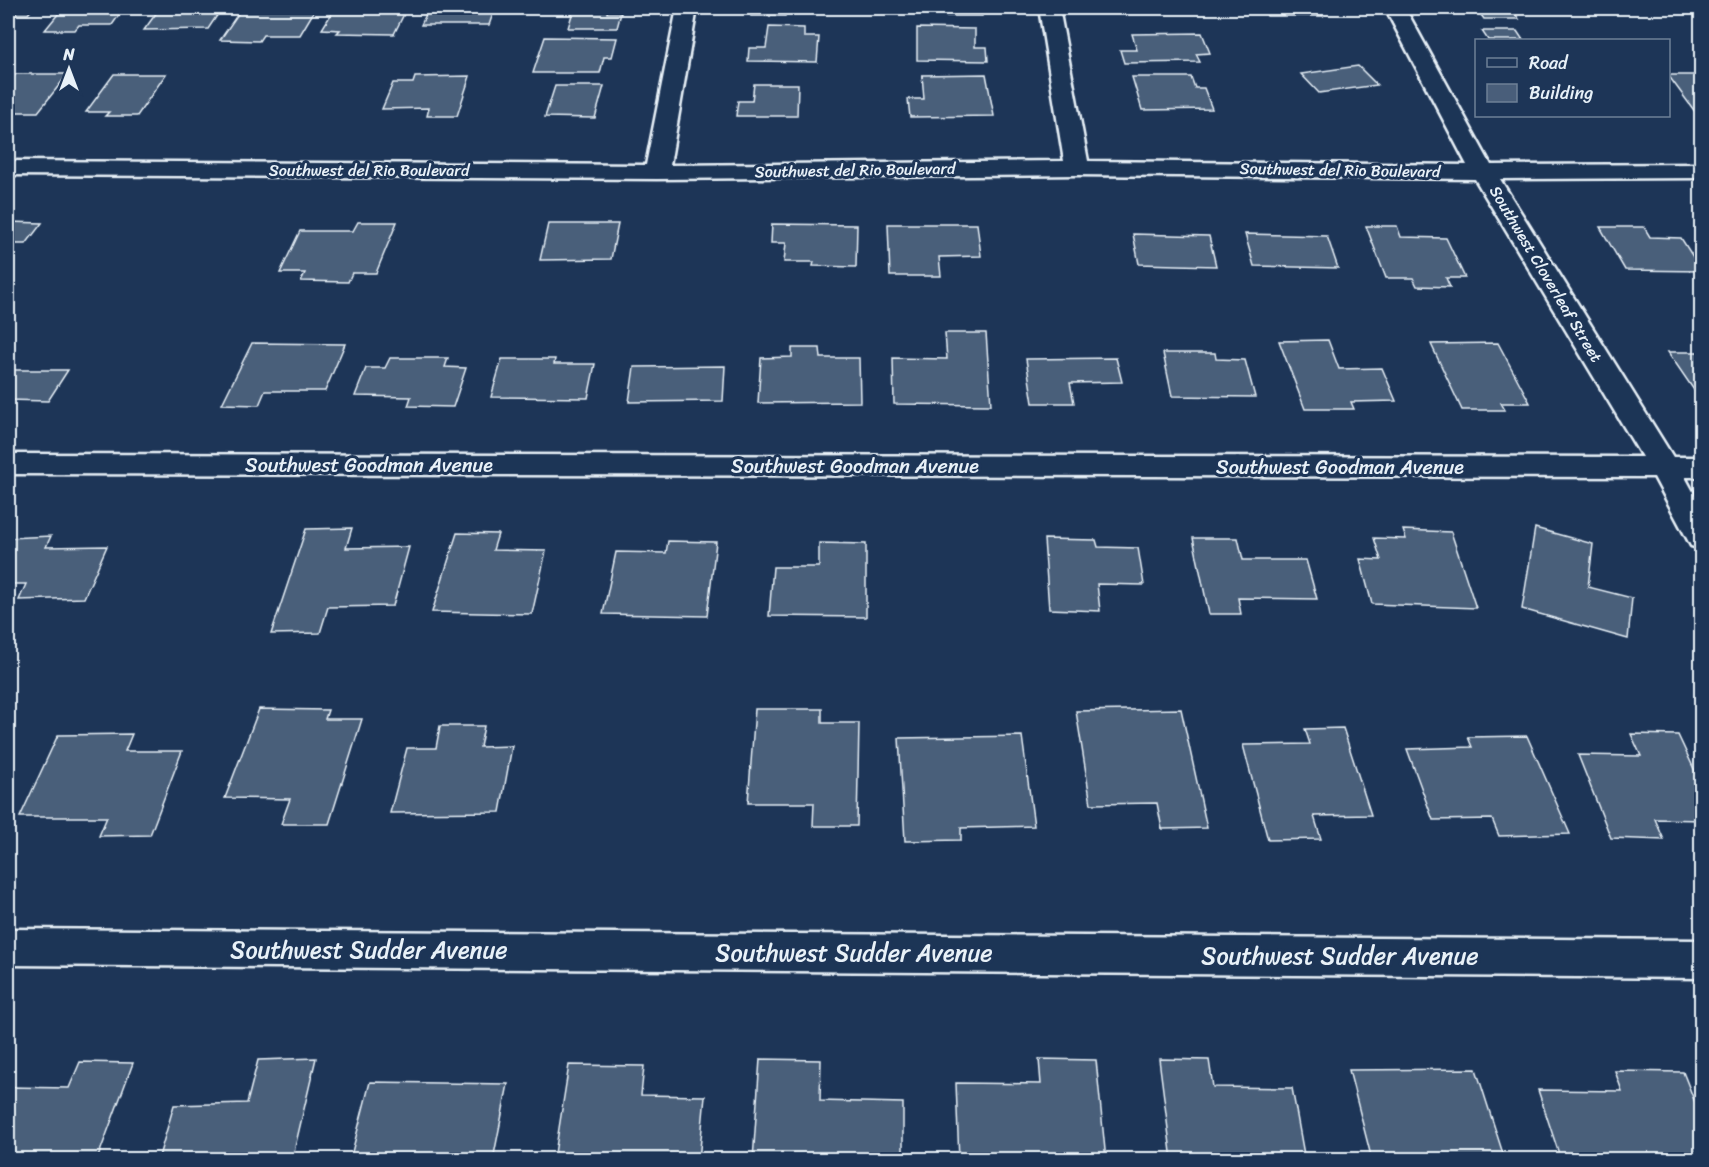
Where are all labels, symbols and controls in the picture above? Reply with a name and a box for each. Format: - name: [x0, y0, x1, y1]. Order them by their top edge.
- north arrow: [39, 39, 99, 99]
- legend: [1475, 39, 1670, 117]
- text: N: [62, 40, 75, 69]
- text: Road: [1529, 47, 1569, 79]
- text: Building: [1529, 77, 1593, 109]
- street label: Southwest del Rio Boulevard: [754, 154, 957, 186]
- street label: Southwest del Rio Boulevard: [1239, 154, 1442, 186]
- street label: Southwest del Rio Boulevard: [269, 156, 471, 185]
- street label: Southwest Cloverleaf Street: [1481, 180, 1611, 368]
- street label: Southwest Goodman Avenue: [245, 448, 493, 483]
- street label: Southwest Goodman Avenue: [731, 449, 979, 484]
- street label: Southwest Goodman Avenue: [1216, 450, 1464, 485]
- street label: Southwest Sudder Avenue: [230, 929, 508, 971]
- street label: Southwest Sudder Avenue: [715, 932, 993, 974]
- street label: Southwest Sudder Avenue: [1201, 935, 1479, 977]

